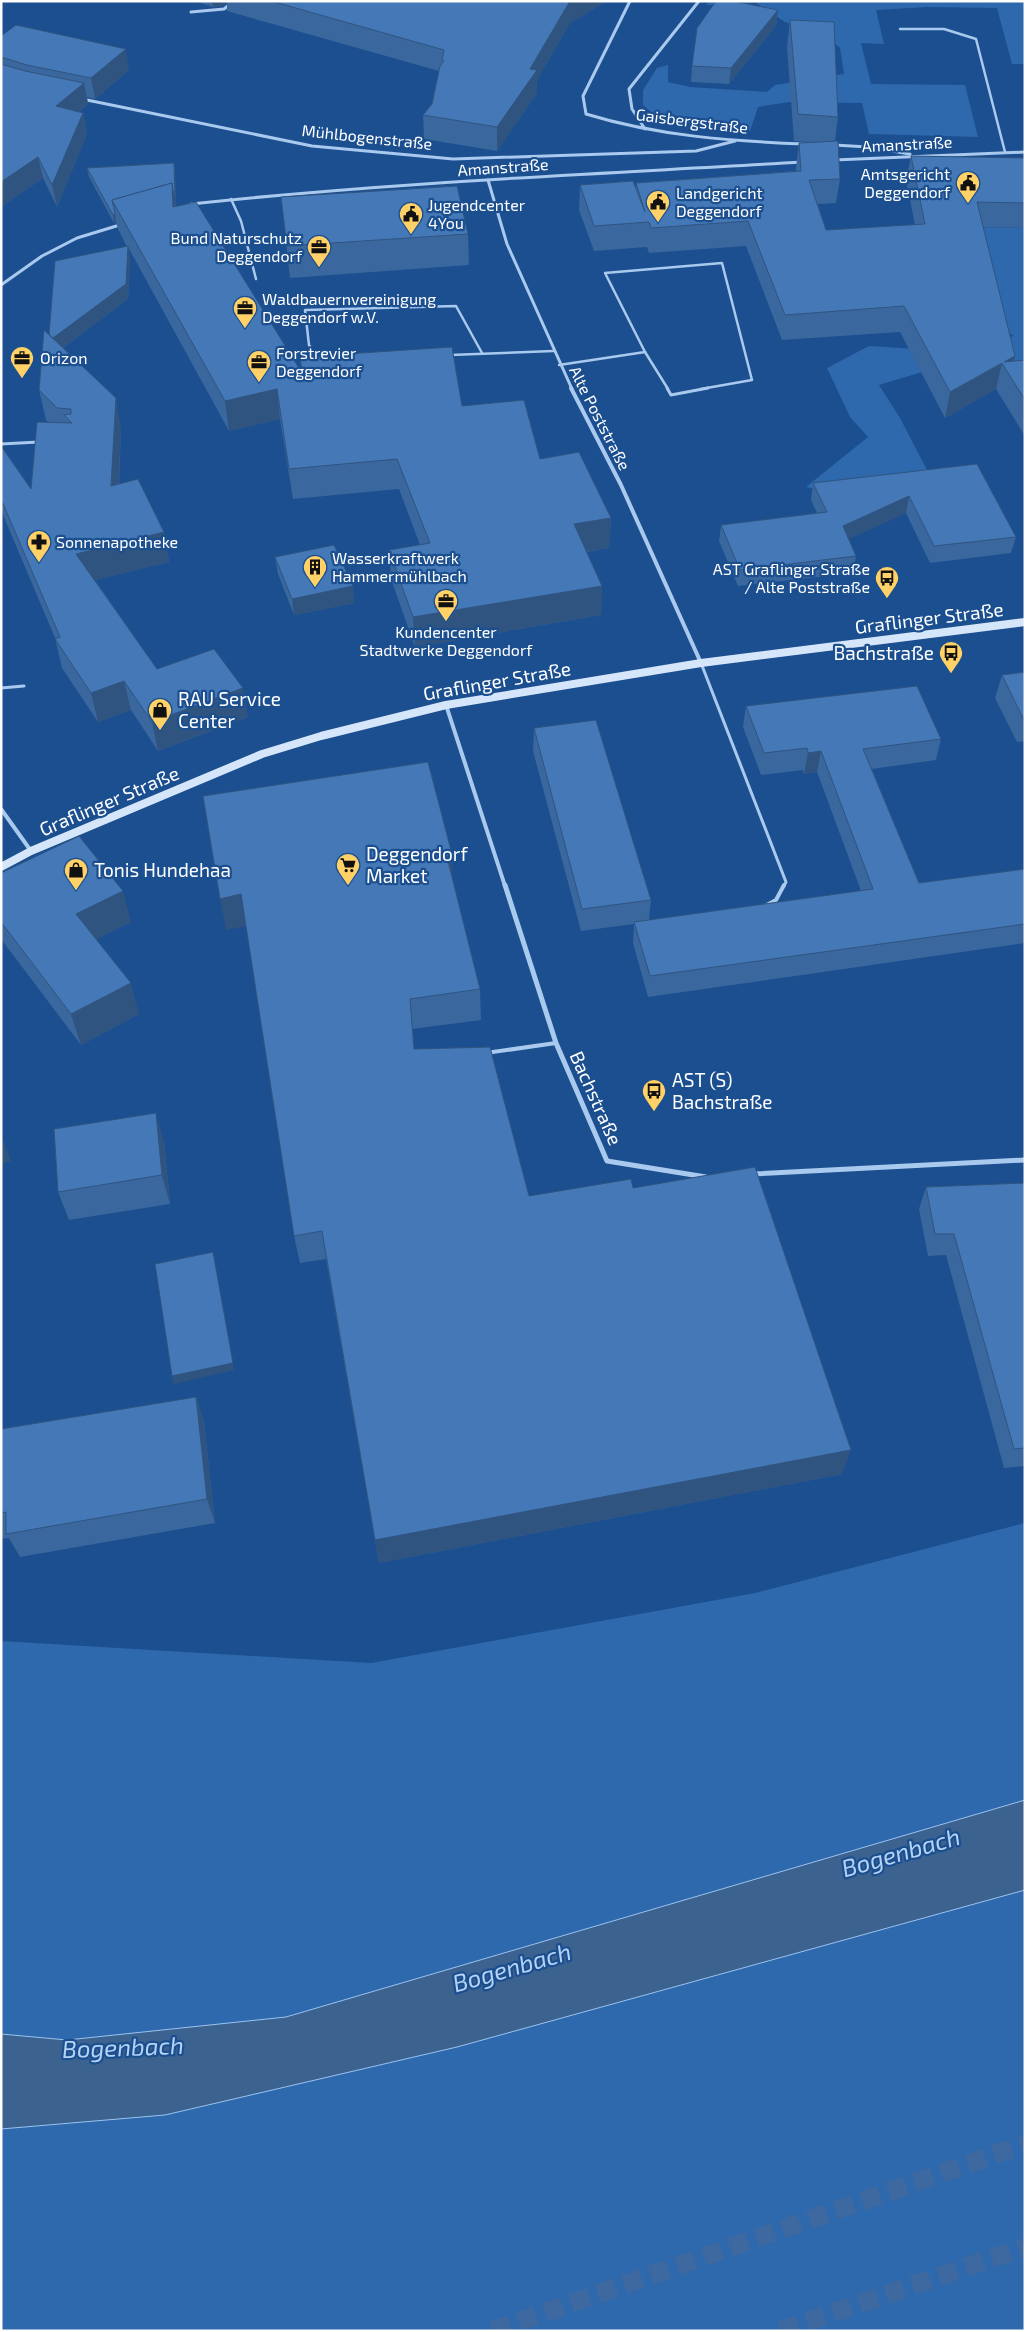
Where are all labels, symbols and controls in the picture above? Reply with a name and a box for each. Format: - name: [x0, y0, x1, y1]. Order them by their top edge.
- street label: Gaisbergstraße: [635, 104, 749, 137]
- street label: Mühlbogenstraße: [301, 120, 433, 153]
- street label: Amanstraße: [861, 132, 953, 155]
- street label: Amanstraße: [457, 154, 549, 179]
- place label: Amtsgericht Deggendorf: [861, 164, 951, 201]
- public building icon: Amtsgericht Deggendorf: [955, 170, 981, 204]
- place label: Landgericht Deggendorf: [676, 183, 763, 220]
- public building icon: Landgericht Deggendorf: [645, 189, 671, 223]
- place label: Jugendcenter 4You: [428, 195, 526, 232]
- public building icon: Jugendcenter 4You: [398, 201, 424, 235]
- place label: Bund Naturschutz Deggendorf: [171, 228, 303, 265]
- office icon: Bund Naturschutz Deggendorf: [306, 234, 332, 268]
- place label: Waldbauernvereinigung Deggendorf w.V.: [262, 289, 436, 326]
- office icon: Waldbauernvereinigung Deggendorf w.V.: [232, 295, 258, 329]
- place label: Forstrevier Deggendorf: [276, 343, 363, 380]
- office icon: Orizon: [9, 345, 35, 379]
- place label: Orizon: [40, 348, 88, 367]
- office icon: Forstrevier Deggendorf: [246, 349, 272, 383]
- street label: Alte Poststraße: [566, 363, 635, 473]
- pharmacy icon: Sonnenapotheke: [26, 529, 52, 563]
- place label: Sonnenapotheke: [56, 532, 178, 551]
- place label: Wasserkraftwerk Hammermühlbach: [332, 548, 467, 585]
- building icon: Wasserkraftwerk Hammermühlbach: [302, 554, 328, 588]
- place label: AST Graflinger Straße / Alte Poststraße: [713, 559, 870, 596]
- bus stop icon: AST Graflinger Straße / Alte Poststraße: [874, 565, 900, 599]
- office icon: Kundencenter Stadtwerke Deggendorf: [433, 588, 459, 622]
- street label: Graflinger Straße: [853, 597, 1005, 638]
- place label: Kundencenter Stadtwerke Deggendorf: [360, 622, 533, 659]
- bus stop icon: Bachstraße: [938, 640, 964, 674]
- place label: Bachstraße: [833, 641, 934, 664]
- street label: Graflinger Straße: [421, 656, 573, 705]
- place label: RAU Service Center: [178, 687, 281, 732]
- shop icon: RAU Service Center: [147, 697, 173, 731]
- street label: Graflinger Straße: [36, 761, 182, 840]
- place label: Deggendorf Market: [366, 842, 468, 887]
- supermarket icon: Deggendorf Market: [335, 852, 361, 886]
- shop icon: Tonis Hundehaa: [63, 857, 89, 891]
- place label: Tonis Hundehaa: [94, 858, 231, 881]
- street label: Bachstraße: [566, 1047, 627, 1148]
- place label: AST (S) Bachstraße: [672, 1068, 773, 1113]
- bus stop icon: AST (S) Bachstraße: [641, 1078, 667, 1112]
- water label: Bogenbach: [838, 1821, 963, 1882]
- water label: Bogenbach: [449, 1936, 574, 1997]
- water label: Bogenbach: [62, 2030, 184, 2063]

